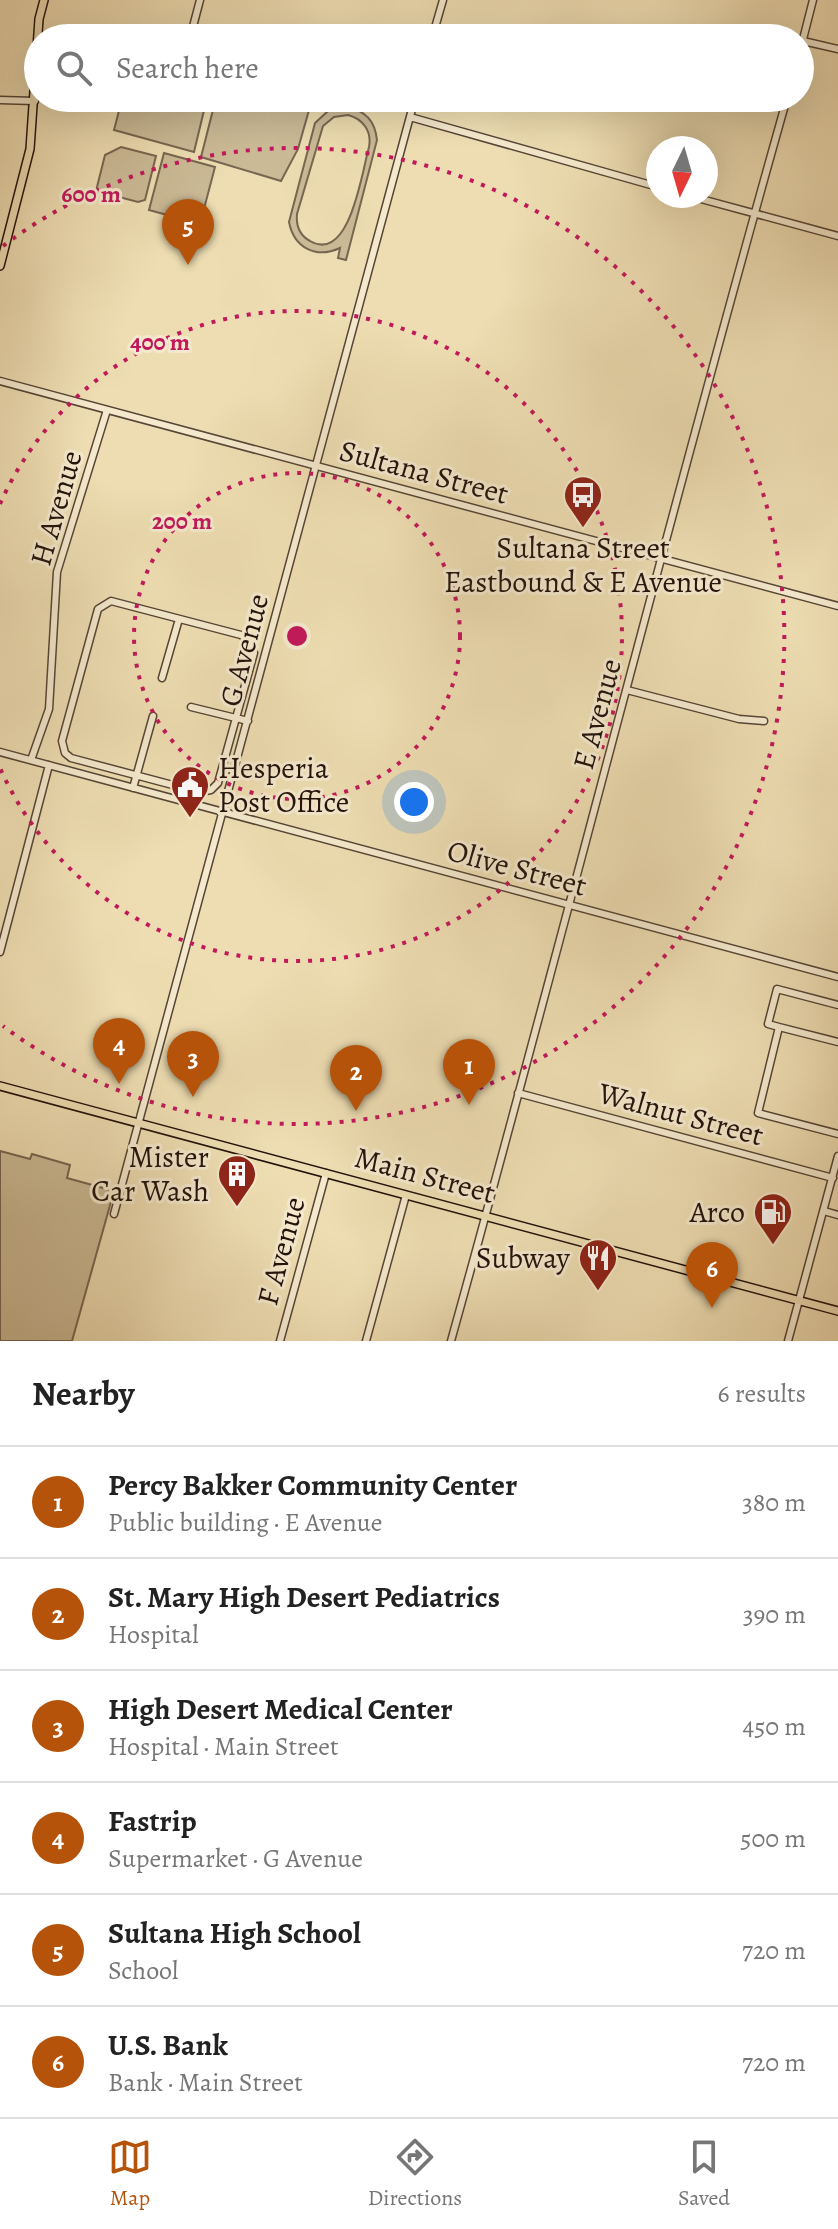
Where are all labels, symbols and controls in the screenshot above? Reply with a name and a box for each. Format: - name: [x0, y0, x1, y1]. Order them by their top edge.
- search box: [24, 24, 814, 112]
- icon: search: [52, 46, 96, 90]
- text: Search here: [116, 48, 259, 88]
- north arrow: [646, 136, 718, 208]
- text: 600 m: [61, 178, 121, 210]
- pin: 5: [162, 199, 214, 265]
- text: 400 m: [130, 326, 190, 358]
- street label: Sultana Street: [335, 430, 513, 514]
- street label: H Avenue: [21, 446, 91, 570]
- bus stop icon: Sultana Street Eastbound & E Avenue: [562, 474, 604, 529]
- text: 200 m: [152, 505, 212, 537]
- place label: Sultana Street Eastbound & E Avenue: [444, 528, 722, 602]
- street label: G Avenue: [210, 589, 278, 711]
- centre of rings: [283, 622, 311, 650]
- street label: E Avenue: [563, 654, 631, 774]
- place label: Hesperia Post Office: [218, 748, 349, 822]
- public building icon: Hesperia Post Office: [169, 764, 211, 819]
- your location: [394, 782, 434, 822]
- street label: Olive Street: [443, 830, 591, 906]
- pin: 4: [93, 1018, 145, 1084]
- pin: 3: [167, 1031, 219, 1097]
- pin: 1: [443, 1039, 495, 1105]
- pin: 2: [330, 1045, 382, 1111]
- street label: Walnut Street: [593, 1073, 768, 1155]
- place label: Mister Car Wash: [91, 1137, 209, 1211]
- street label: Main Street: [350, 1137, 500, 1213]
- building icon: Mister Car Wash: [216, 1153, 258, 1208]
- fuel station icon: Arco: [752, 1191, 794, 1246]
- street label: F Avenue: [247, 1192, 315, 1310]
- place label: Arco: [689, 1192, 745, 1232]
- restaurant icon: Subway: [577, 1237, 619, 1292]
- place label: Subway: [476, 1238, 571, 1278]
- pin: 6: [686, 1242, 738, 1308]
- text: Nearby: [32, 1370, 135, 1417]
- text: 6 results: [718, 1376, 806, 1411]
- text: Percy Bakker Community Center: [108, 1465, 517, 1505]
- text: 1: [53, 1485, 63, 1520]
- text: 380 m: [742, 1485, 806, 1520]
- text: Public building · E Avenue: [108, 1505, 382, 1540]
- text: St. Mary High Desert Pediatrics: [108, 1577, 500, 1617]
- text: 2: [52, 1597, 64, 1632]
- text: 390 m: [743, 1597, 806, 1632]
- text: Hospital: [108, 1617, 199, 1652]
- text: High Desert Medical Center: [108, 1689, 453, 1729]
- text: 3: [52, 1709, 64, 1744]
- text: 450 m: [742, 1709, 806, 1744]
- text: Hospital · Main Street: [108, 1729, 339, 1764]
- text: Fastrip: [108, 1801, 197, 1841]
- text: 4: [52, 1821, 64, 1856]
- text: 500 m: [740, 1821, 806, 1856]
- text: Supermarket · G Avenue: [108, 1841, 363, 1876]
- text: Sultana High School: [108, 1913, 361, 1953]
- text: 5: [52, 1933, 64, 1968]
- text: 720 m: [742, 1933, 806, 1968]
- text: School: [108, 1953, 178, 1988]
- text: U.S. Bank: [108, 2025, 228, 2065]
- text: 6: [52, 2045, 64, 2080]
- text: 720 m: [742, 2045, 806, 2080]
- text: Bank · Main Street: [108, 2065, 303, 2100]
- tab: Map: [108, 2135, 152, 2213]
- tab: Directions: [368, 2135, 462, 2213]
- tab: Saved: [678, 2135, 730, 2213]

